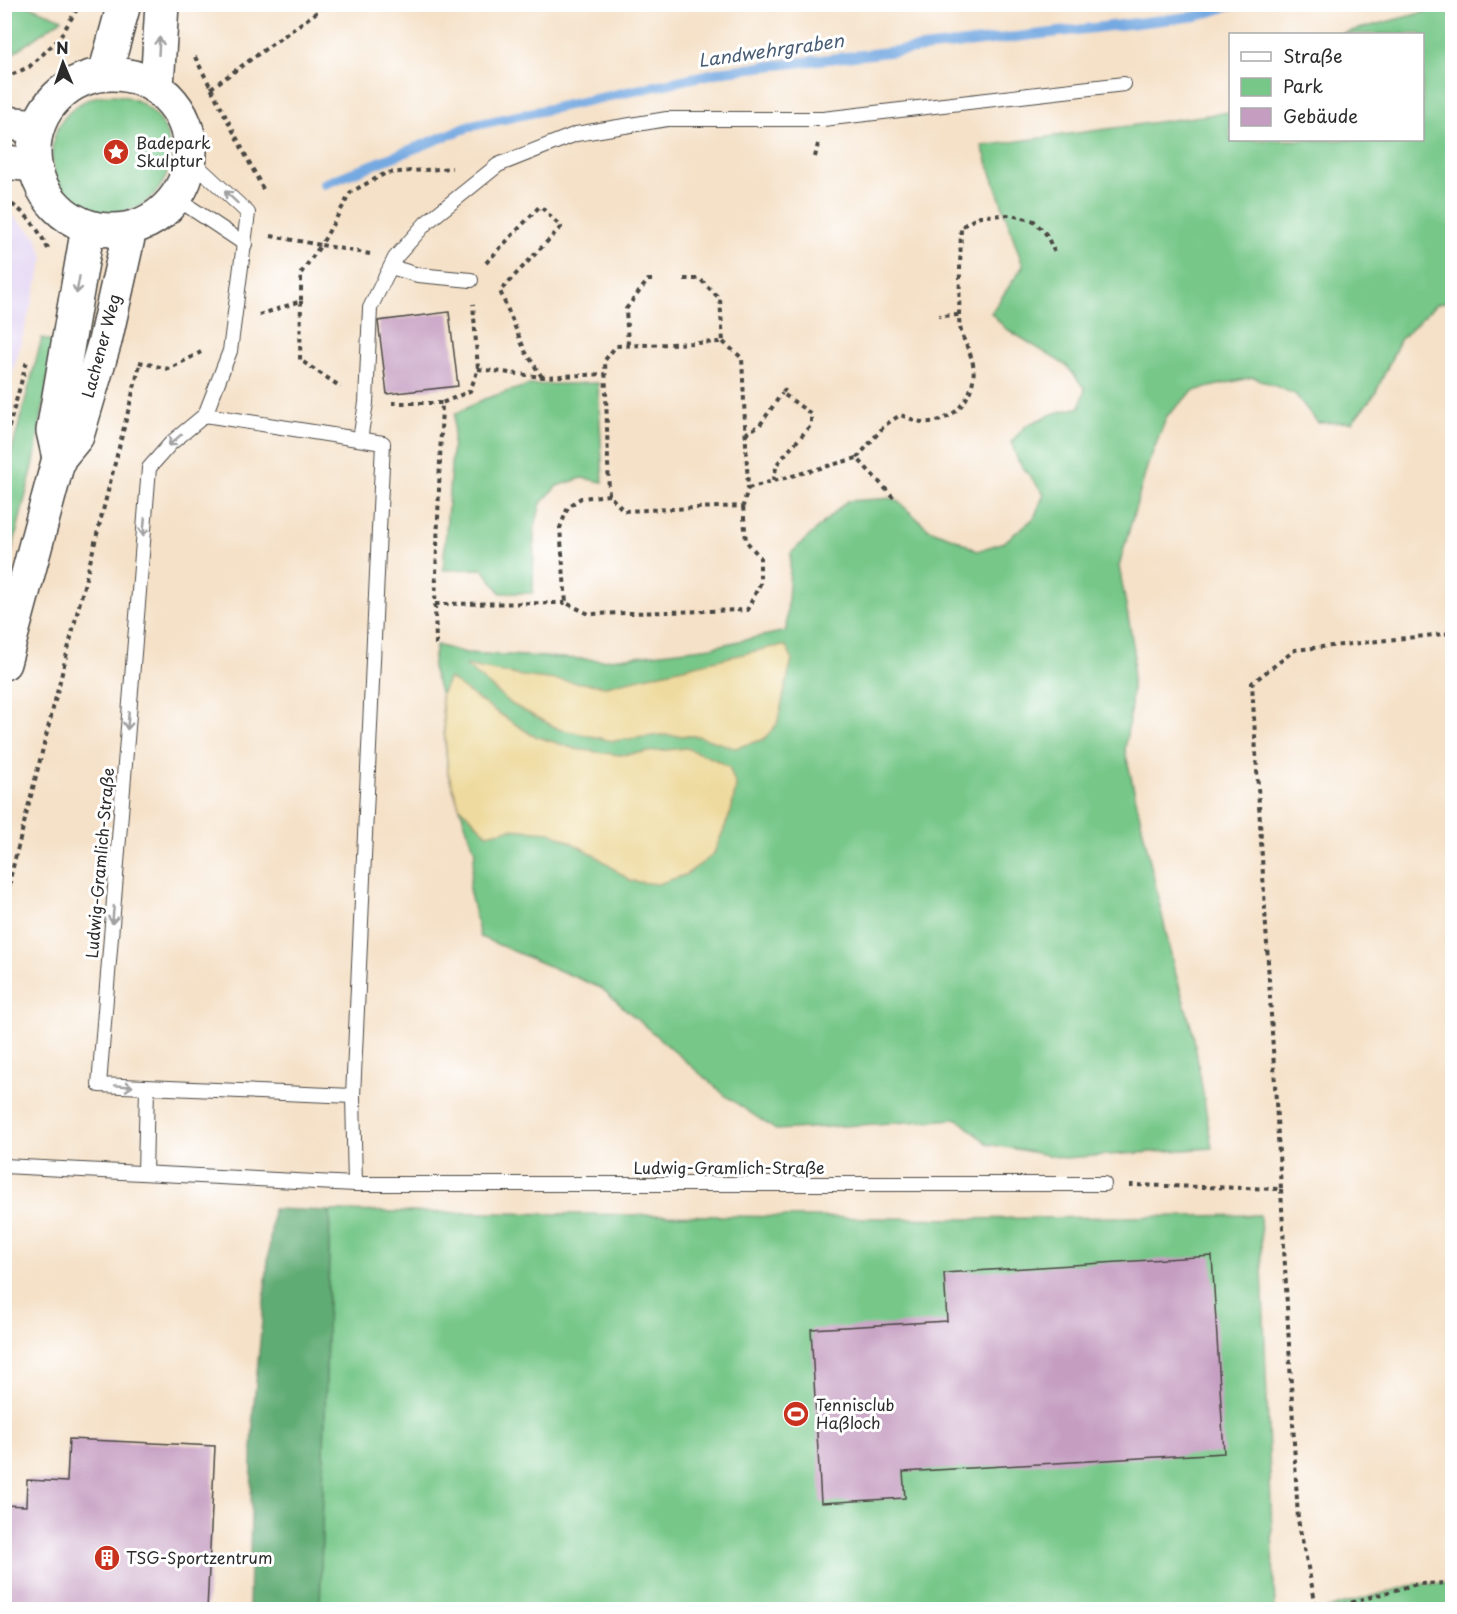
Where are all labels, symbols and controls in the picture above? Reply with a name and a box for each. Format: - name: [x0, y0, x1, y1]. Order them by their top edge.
- water label: Landwehrgraben: [696, 26, 846, 73]
- north arrow: [33, 33, 93, 93]
- legend: [1229, 33, 1424, 141]
- text: N: [56, 35, 69, 59]
- one-way arrow: [153, 36, 164, 56]
- text: Straße: [1283, 42, 1343, 69]
- text: Park: [1283, 72, 1323, 99]
- text: Gebäude: [1283, 102, 1358, 129]
- place label: Badepark Skulptur: [136, 130, 211, 172]
- place icon: Badepark Skulptur: [101, 137, 131, 167]
- one-way arrow: [223, 190, 238, 204]
- one-way arrow: [73, 274, 84, 294]
- street label: Lachener Weg: [75, 291, 125, 400]
- one-way arrow: [168, 433, 183, 447]
- one-way arrow: [138, 516, 149, 536]
- one-way arrow: [123, 711, 134, 730]
- street label: Ludwig-Gramlich-Straße: [79, 767, 119, 959]
- one-way arrow: [107, 905, 118, 925]
- one-way arrow: [114, 1081, 134, 1092]
- street label: Ludwig-Gramlich-Straße: [633, 1155, 825, 1179]
- place label: Tennisclub Haßloch: [816, 1392, 894, 1434]
- sports icon: Tennisclub Haßloch: [781, 1399, 811, 1429]
- building icon: TSG-Sportzentrum: [92, 1543, 122, 1573]
- place label: TSG-Sportzentrum: [126, 1545, 273, 1569]

